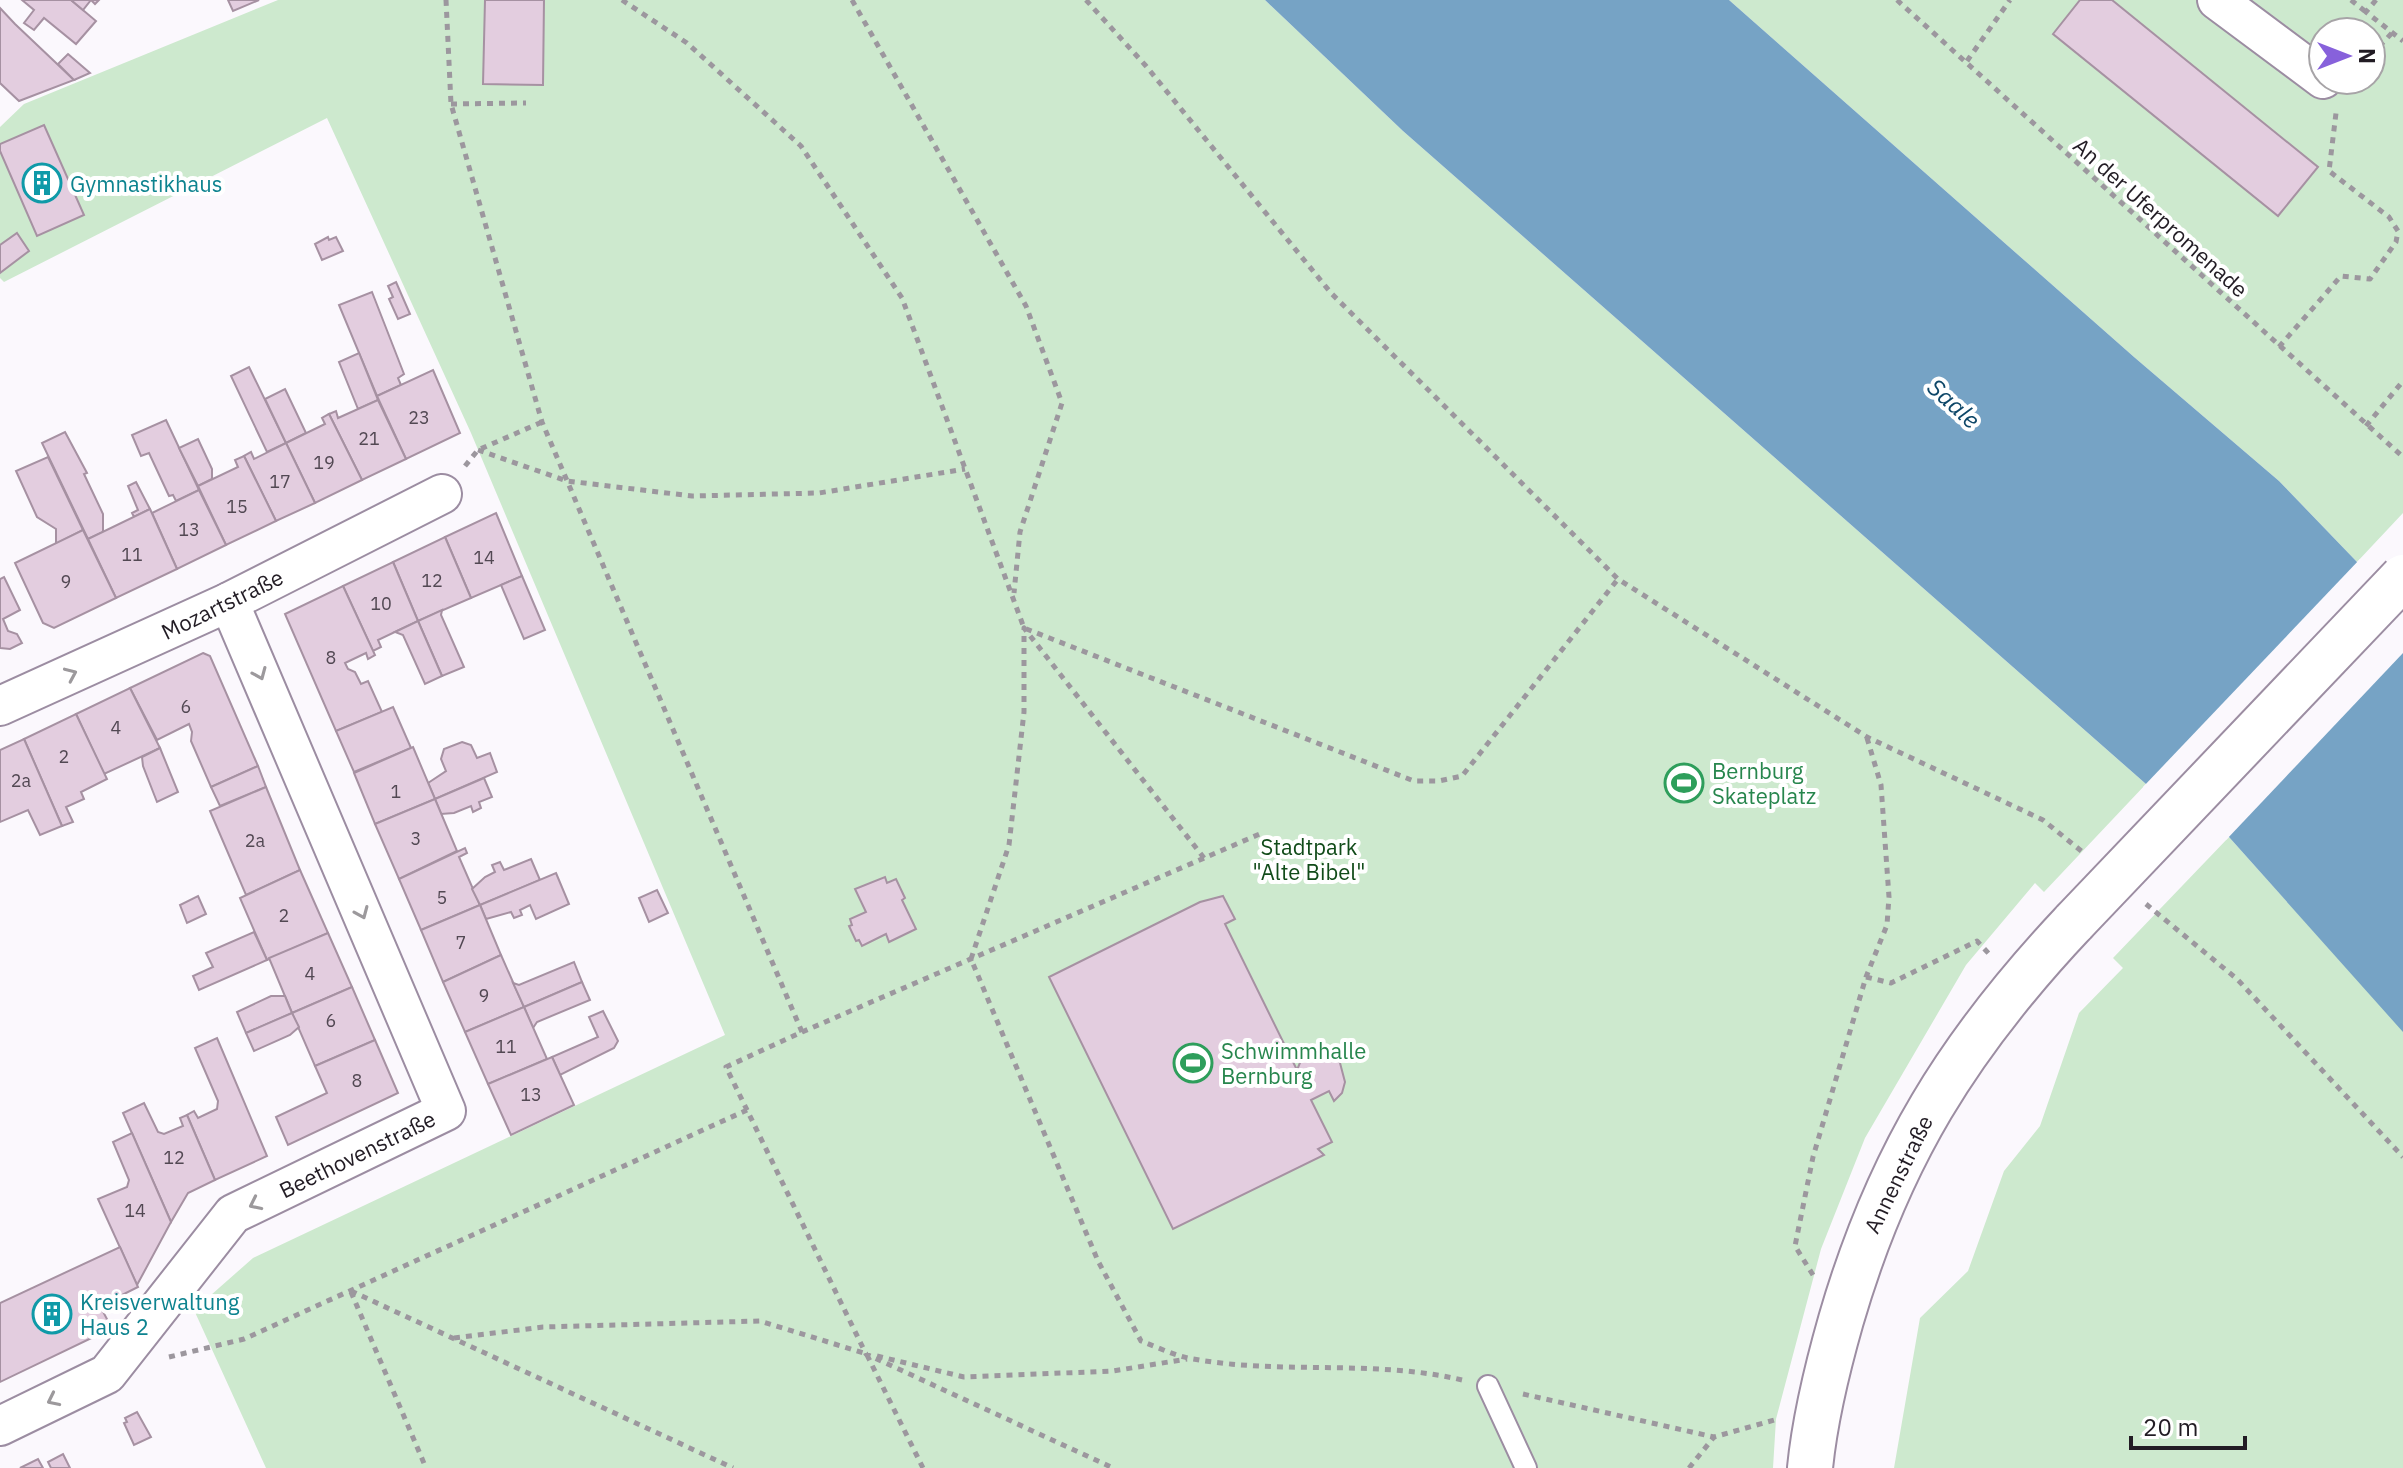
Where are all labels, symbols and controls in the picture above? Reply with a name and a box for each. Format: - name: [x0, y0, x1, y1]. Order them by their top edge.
- north arrow: [2307, 16, 2387, 96]
- text: N: [2353, 48, 2382, 64]
- street label: An der Uferpromenade: [2068, 131, 2254, 303]
- building icon: Gymnastikhaus: [21, 162, 63, 204]
- place label: Gymnastikhaus: [70, 169, 223, 198]
- water label: Saale: [1921, 371, 1987, 435]
- house number: 23: [408, 406, 430, 429]
- house number: 21: [358, 427, 380, 450]
- house number: 19: [313, 451, 335, 474]
- house number: 17: [269, 470, 291, 493]
- house number: 15: [226, 495, 248, 518]
- house number: 13: [178, 518, 200, 541]
- house number: 11: [121, 543, 143, 566]
- house number: 14: [473, 546, 495, 569]
- street label: Mozartstraße: [156, 562, 288, 646]
- house number: 12: [421, 569, 443, 592]
- house number: 9: [61, 570, 71, 593]
- house number: 10: [370, 592, 392, 615]
- house number: 8: [326, 646, 336, 669]
- one-way arrow: [250, 666, 266, 680]
- one-way arrow: [63, 668, 77, 684]
- house number: 6: [181, 695, 191, 718]
- house number: 4: [111, 716, 122, 739]
- house number: 2: [59, 745, 69, 768]
- place label: Bernburg Skateplatz: [1712, 756, 1816, 810]
- sports icon: Bernburg Skateplatz: [1663, 762, 1705, 804]
- house number: 2a: [11, 769, 32, 792]
- house number: 1: [391, 780, 401, 803]
- house number: 3: [411, 827, 421, 850]
- house number: 2a: [245, 829, 266, 852]
- park label: Stadtpark "Alte Bibel": [1253, 832, 1365, 886]
- house number: 5: [437, 886, 447, 909]
- house number: 2: [279, 904, 289, 927]
- one-way arrow: [352, 905, 368, 919]
- house number: 7: [456, 931, 466, 954]
- house number: 4: [305, 962, 316, 985]
- house number: 9: [479, 984, 489, 1007]
- house number: 6: [326, 1009, 336, 1032]
- house number: 11: [495, 1035, 517, 1058]
- place label: Schwimmhalle Bernburg: [1221, 1036, 1366, 1090]
- sports icon: Schwimmhalle Bernburg: [1172, 1042, 1214, 1084]
- house number: 8: [352, 1069, 362, 1092]
- house number: 13: [520, 1083, 542, 1106]
- street label: Beethovenstraße: [274, 1104, 440, 1204]
- street label: Annenstraße: [1857, 1110, 1939, 1238]
- house number: 12: [163, 1146, 185, 1169]
- one-way arrow: [248, 1194, 263, 1210]
- house number: 14: [124, 1199, 146, 1222]
- place label: Kreisverwaltung Haus 2: [80, 1287, 240, 1341]
- building icon: Kreisverwaltung Haus 2: [31, 1293, 73, 1335]
- one-way arrow: [47, 1390, 62, 1406]
- scale bar: [2131, 1400, 2245, 1450]
- text: 20 m: [2143, 1411, 2198, 1443]

